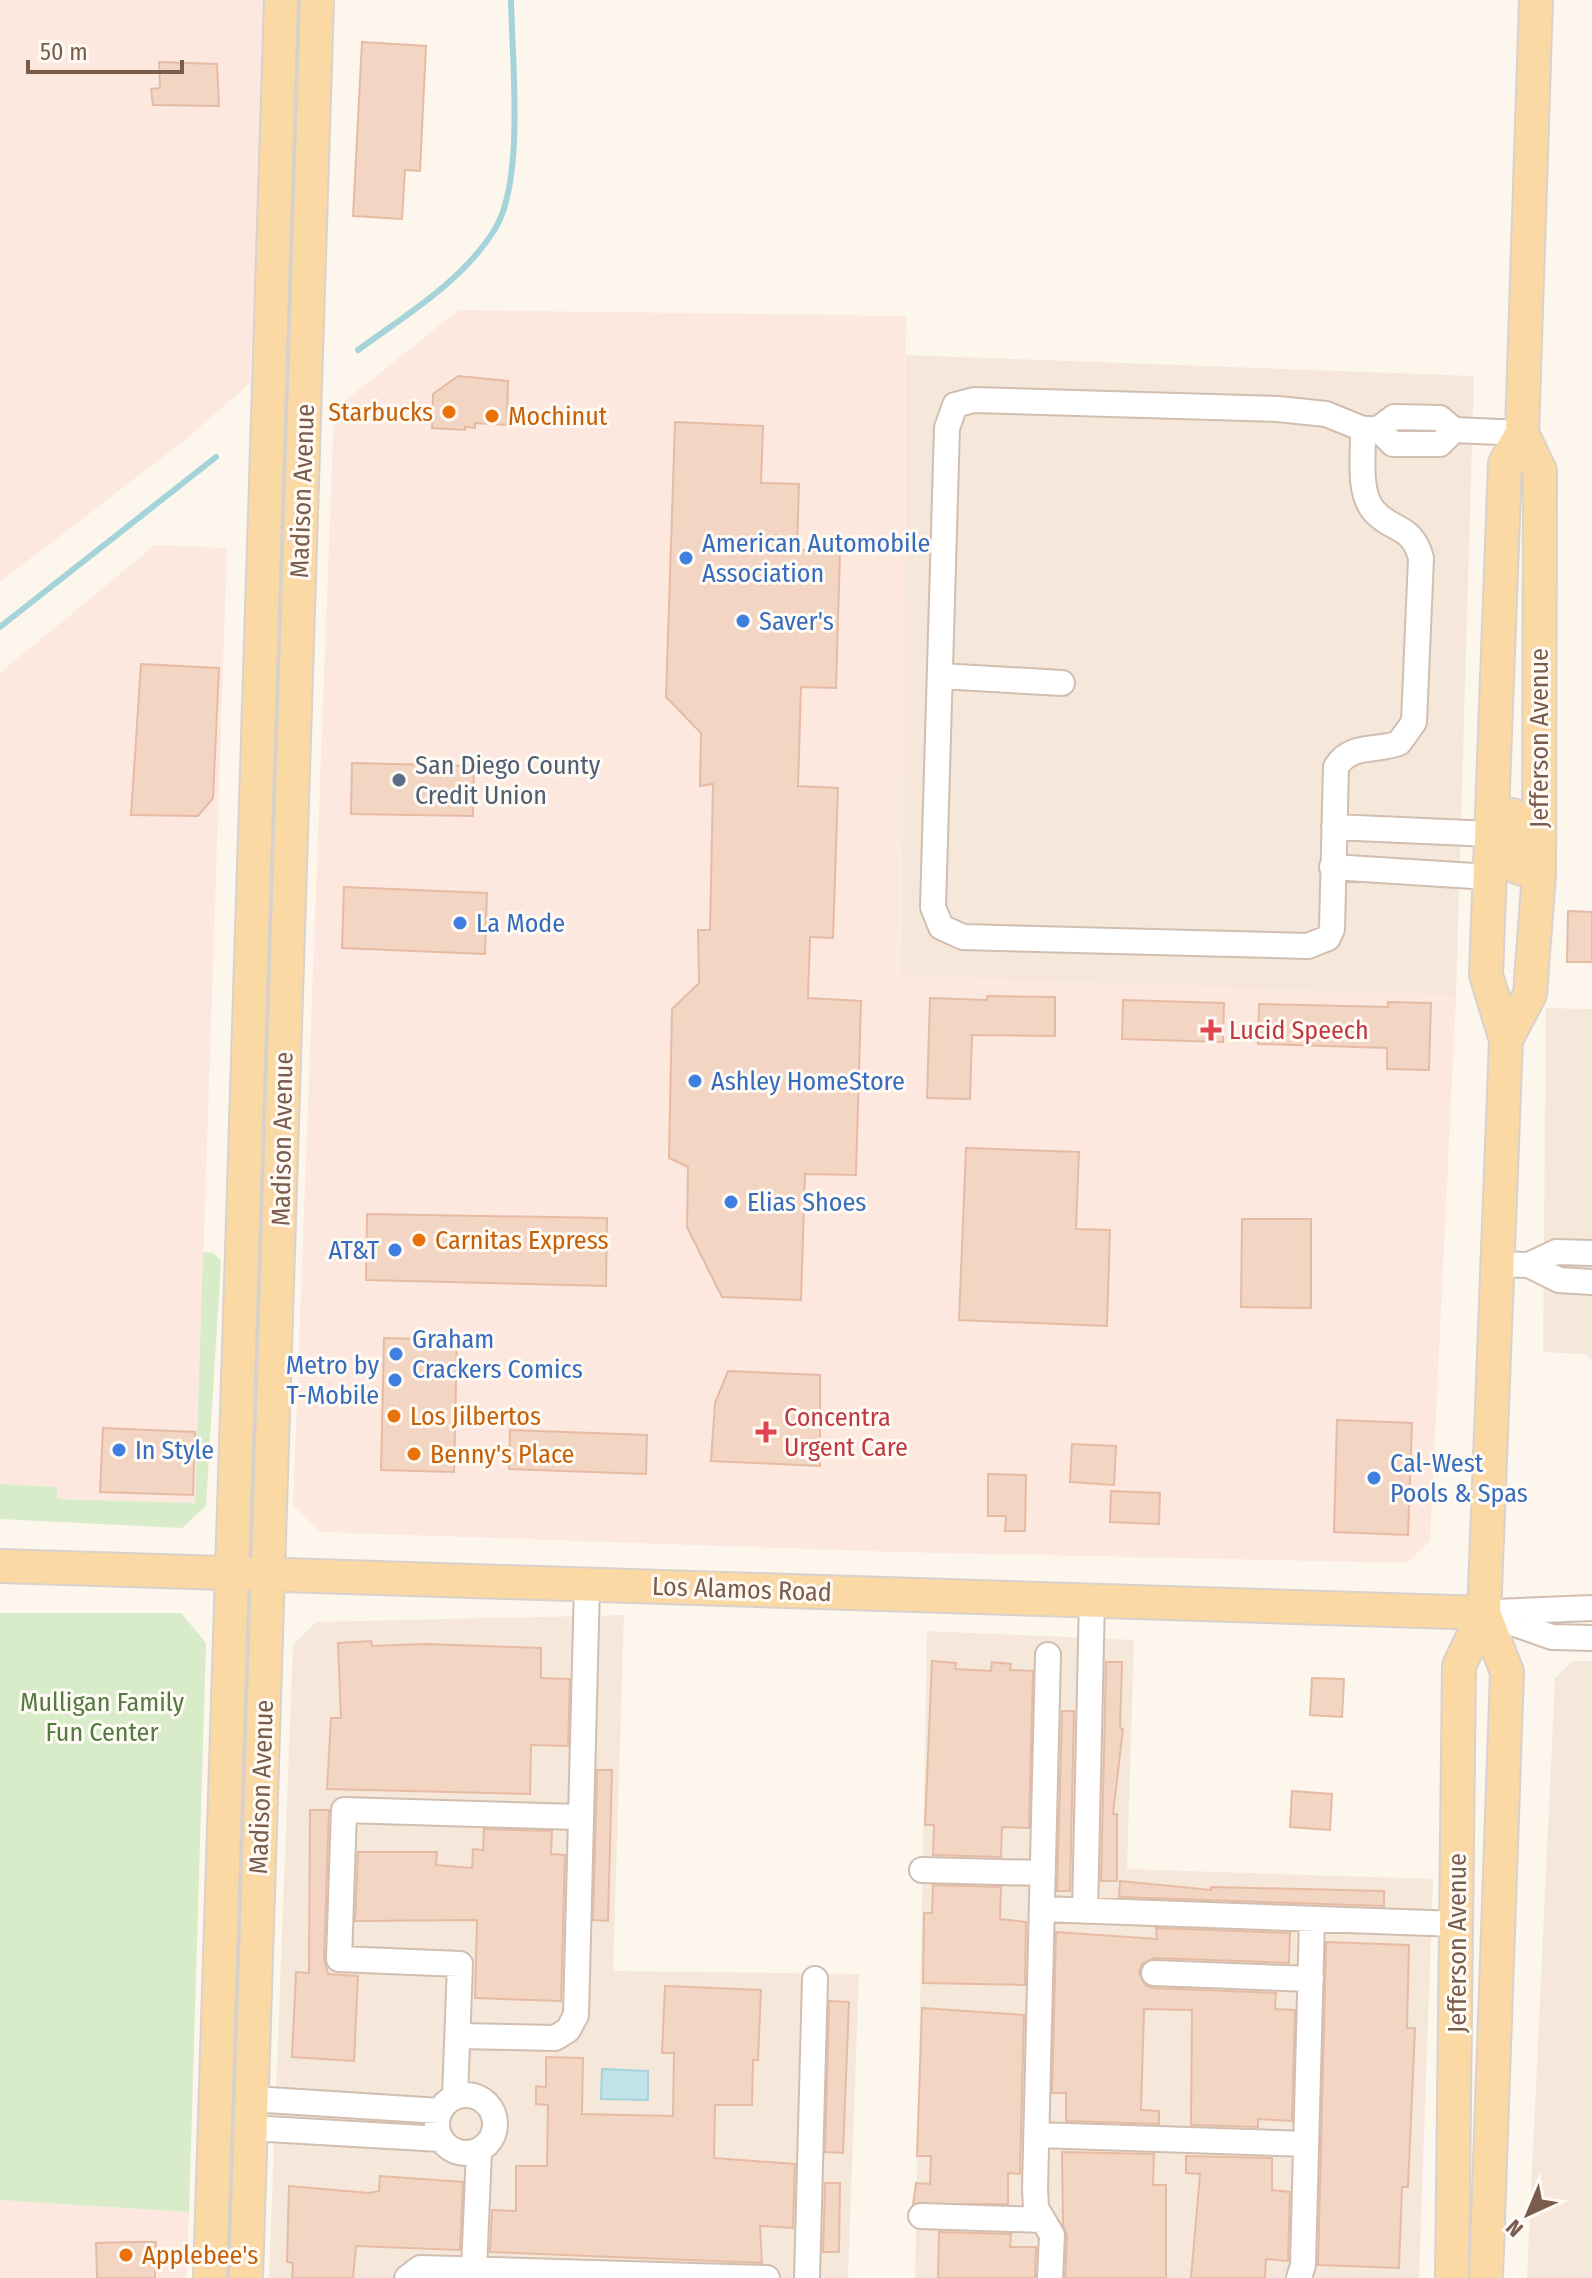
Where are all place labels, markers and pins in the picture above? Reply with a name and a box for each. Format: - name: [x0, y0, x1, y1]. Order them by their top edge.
- place label: Starbucks: [328, 397, 433, 428]
- place label: Mochinut: [508, 401, 608, 432]
- marker: Starbucks: [440, 403, 458, 421]
- marker: Mochinut: [483, 407, 501, 425]
- place label: American Automobile Association: [702, 528, 930, 589]
- marker: American Automobile Association: [677, 549, 695, 567]
- place label: Saver's: [759, 606, 834, 637]
- marker: Saver's: [734, 612, 752, 630]
- place label: San Diego County Credit Union: [415, 750, 601, 811]
- marker: San Diego County Credit Union: [390, 771, 408, 789]
- place label: La Mode: [476, 908, 565, 939]
- marker: La Mode: [451, 914, 469, 932]
- place label: Lucid Speech: [1229, 1015, 1369, 1046]
- marker: Lucid Speech: [1200, 1019, 1222, 1041]
- place label: Ashley HomeStore: [711, 1066, 905, 1097]
- marker: Ashley HomeStore: [686, 1072, 704, 1090]
- place label: Elias Shoes: [747, 1187, 866, 1218]
- marker: Elias Shoes: [722, 1193, 740, 1211]
- place label: Carnitas Express: [435, 1225, 609, 1256]
- marker: Carnitas Express: [410, 1231, 428, 1249]
- place label: AT&T: [328, 1235, 379, 1266]
- marker: AT&T: [386, 1241, 404, 1259]
- place label: Graham Crackers Comics: [412, 1324, 583, 1385]
- marker: Graham Crackers Comics: [387, 1345, 405, 1363]
- place label: Metro by T-Mobile: [286, 1350, 379, 1411]
- marker: Metro by T-Mobile: [386, 1371, 404, 1389]
- place label: Los Jilbertos: [410, 1401, 541, 1432]
- place label: Concentra Urgent Care: [784, 1402, 908, 1463]
- marker: Los Jilbertos: [385, 1407, 403, 1425]
- marker: Concentra Urgent Care: [755, 1421, 777, 1443]
- place label: In Style: [135, 1435, 214, 1466]
- place label: Benny's Place: [430, 1439, 574, 1470]
- marker: In Style: [110, 1441, 128, 1459]
- marker: Benny's Place: [405, 1445, 423, 1463]
- place label: Cal-West Pools & Spas: [1390, 1448, 1528, 1509]
- marker: Cal-West Pools & Spas: [1365, 1469, 1383, 1487]
- place label: Applebee's: [142, 2240, 258, 2271]
- marker: Applebee's: [117, 2246, 135, 2264]

